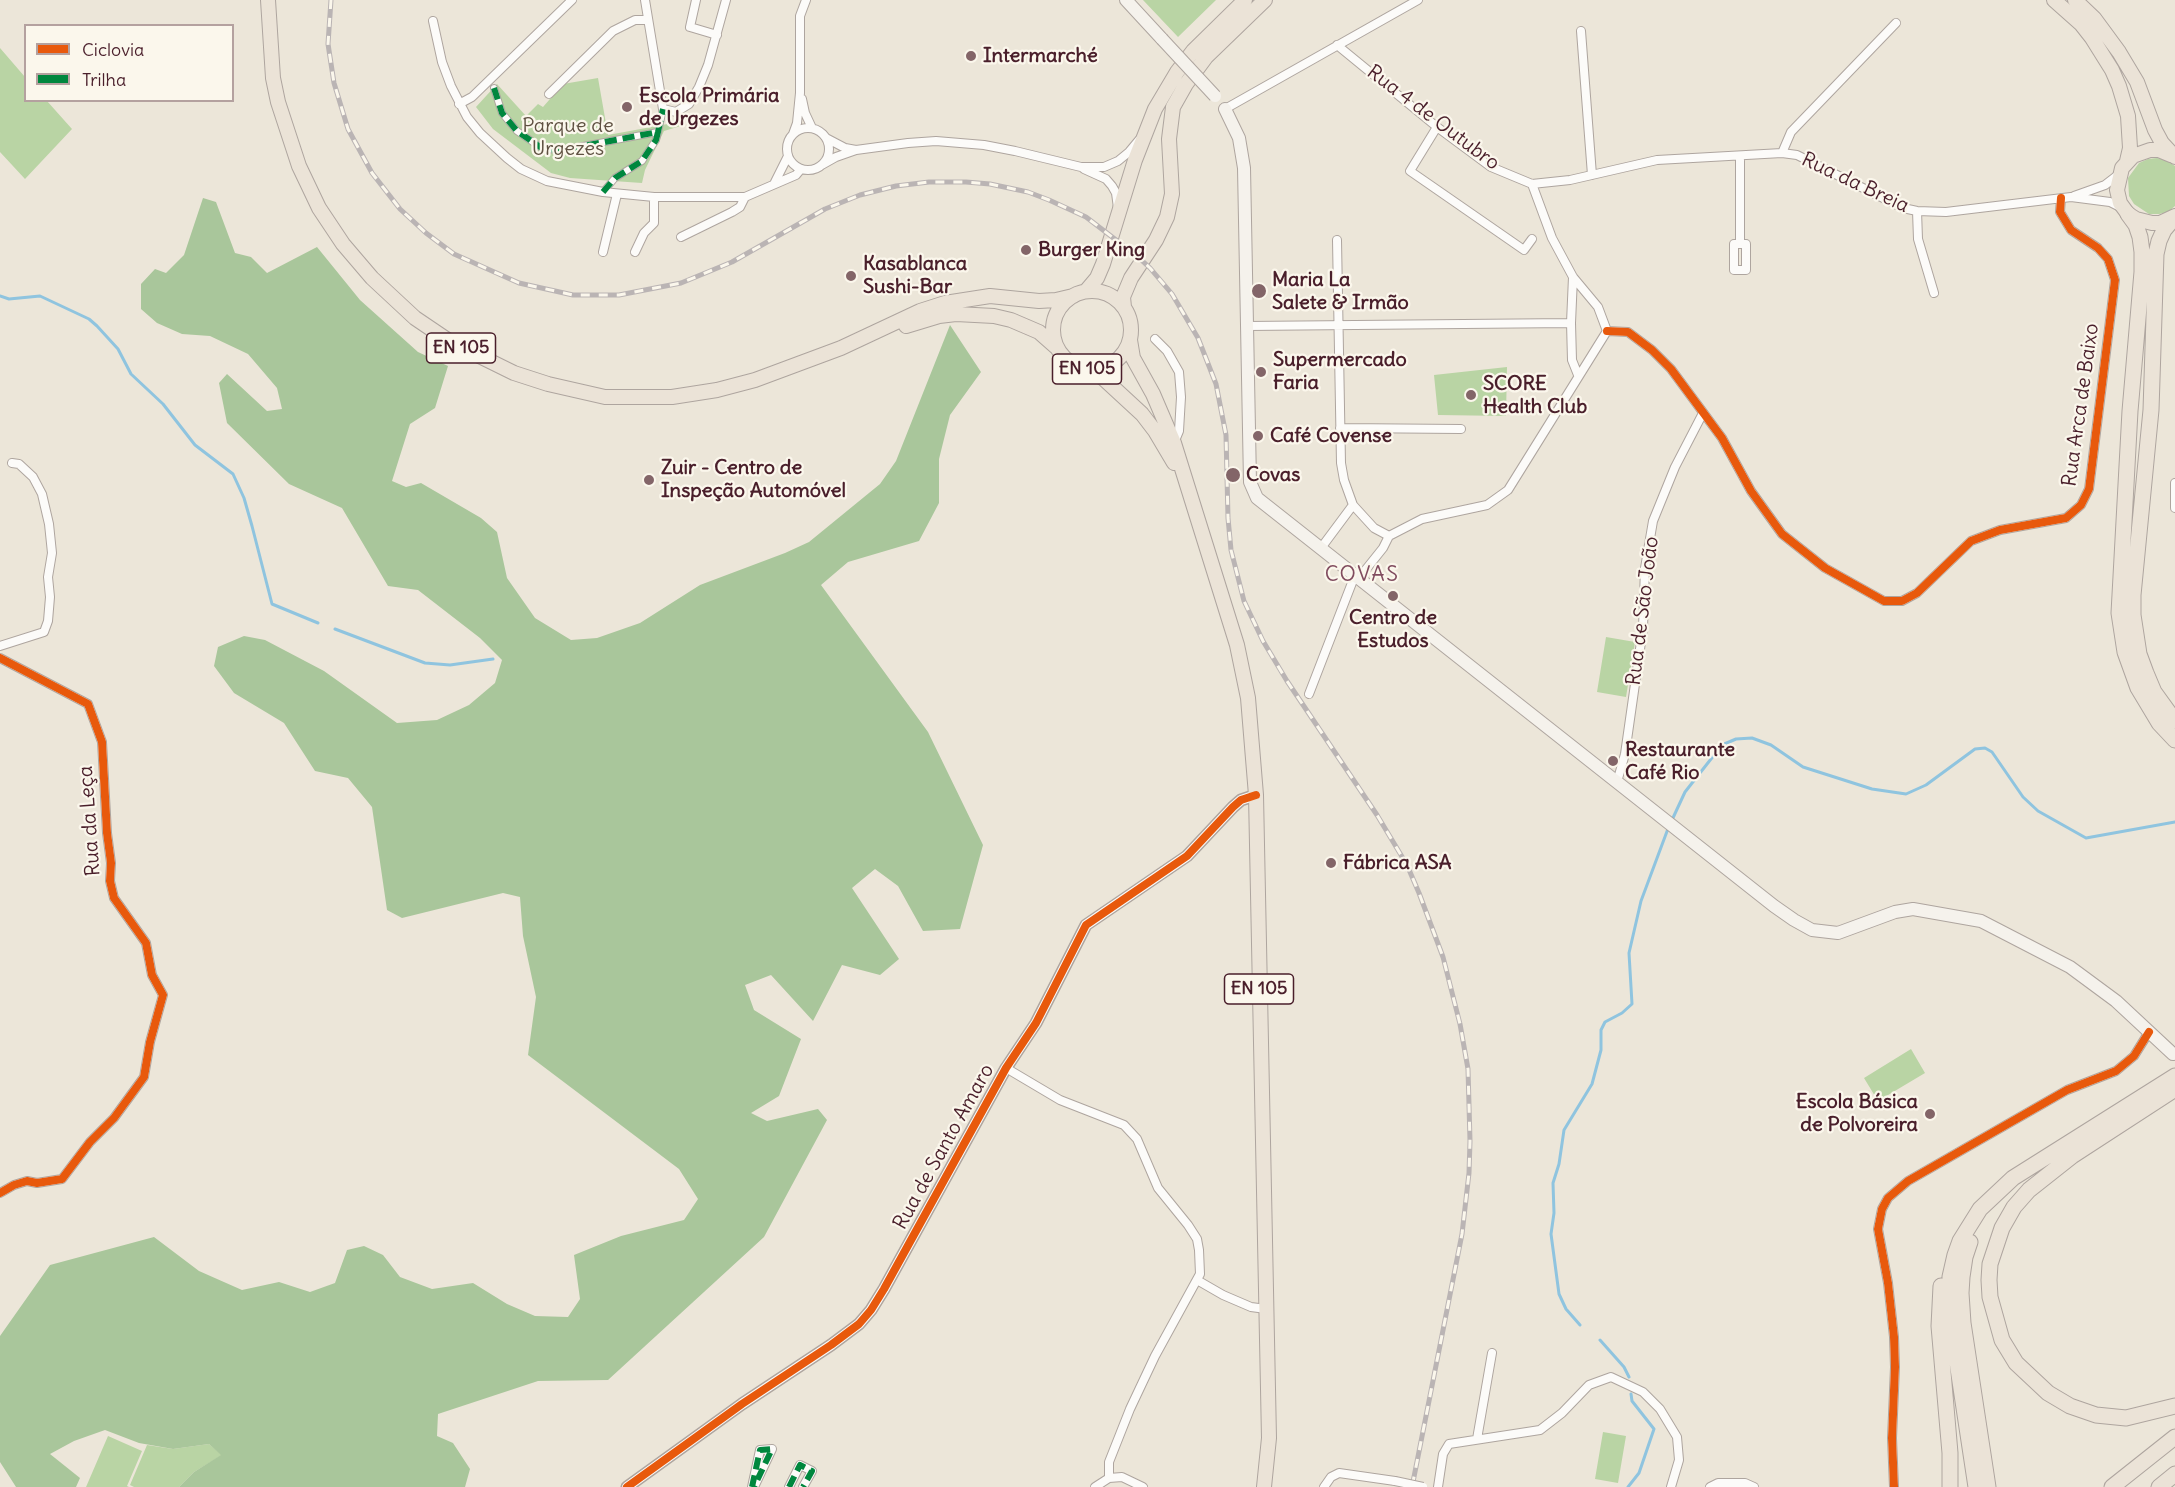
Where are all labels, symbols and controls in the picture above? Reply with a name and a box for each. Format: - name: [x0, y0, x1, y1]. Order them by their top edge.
- legend: [24, 24, 234, 102]
- text: Ciclovia: [82, 38, 144, 61]
- place label: Intermarché: [983, 44, 1098, 68]
- marker: Intermarché: [964, 49, 978, 63]
- street label: Rua 4 de Outubro: [1362, 60, 1504, 176]
- text: Trilha: [82, 68, 126, 91]
- place label: Escola Primária de Urgezes: [639, 84, 779, 131]
- marker: Escola Primária de Urgezes: [620, 100, 634, 114]
- park label: Parque de Urgezes: [522, 114, 614, 161]
- street label: Rua da Breia: [1798, 148, 1912, 218]
- place label: Burger King: [1038, 238, 1145, 262]
- marker: Burger King: [1019, 243, 1033, 257]
- place label: Kasablanca Sushi-Bar: [863, 252, 967, 299]
- place label: Maria La Salete & Irmão: [1272, 268, 1409, 315]
- marker: Kasablanca Sushi-Bar: [844, 269, 858, 283]
- marker: Maria La Salete & Irmão: [1250, 282, 1268, 300]
- street label: Rua Arca de Baixo: [2058, 322, 2104, 488]
- road number: EN 105: [426, 333, 496, 363]
- place label: Supermercado Faria: [1273, 348, 1407, 395]
- road number: EN 105: [1052, 354, 1122, 384]
- marker: Supermercado Faria: [1254, 365, 1268, 379]
- place label: SCORE Health Club: [1483, 372, 1587, 419]
- marker: SCORE Health Club: [1464, 388, 1478, 402]
- place label: Café Covense: [1270, 424, 1392, 448]
- marker: Café Covense: [1251, 429, 1265, 443]
- place label: Zuir - Centro de Inspeção Automóvel: [661, 456, 846, 503]
- place label: Covas: [1246, 463, 1300, 487]
- marker: Covas: [1224, 466, 1242, 484]
- marker: Zuir - Centro de Inspeção Automóvel: [642, 473, 656, 487]
- street label: Rua de São João: [1622, 535, 1664, 687]
- district label: COVAS: [1325, 562, 1399, 588]
- marker: Centro de Estudos: [1386, 589, 1400, 603]
- place label: Centro de Estudos: [1349, 606, 1437, 653]
- place label: Restaurante Café Rio: [1625, 738, 1735, 785]
- marker: Restaurante Café Rio: [1606, 754, 1620, 768]
- street label: Rua da Leça: [74, 765, 106, 877]
- place label: Fábrica ASA: [1343, 851, 1451, 875]
- marker: Fábrica ASA: [1324, 856, 1338, 870]
- road number: EN 105: [1224, 974, 1294, 1004]
- street label: Rua de Santo Amaro: [889, 1060, 999, 1234]
- place label: Escola Básica de Polvoreira: [1796, 1090, 1918, 1137]
- marker: Escola Básica de Polvoreira: [1923, 1107, 1937, 1121]

